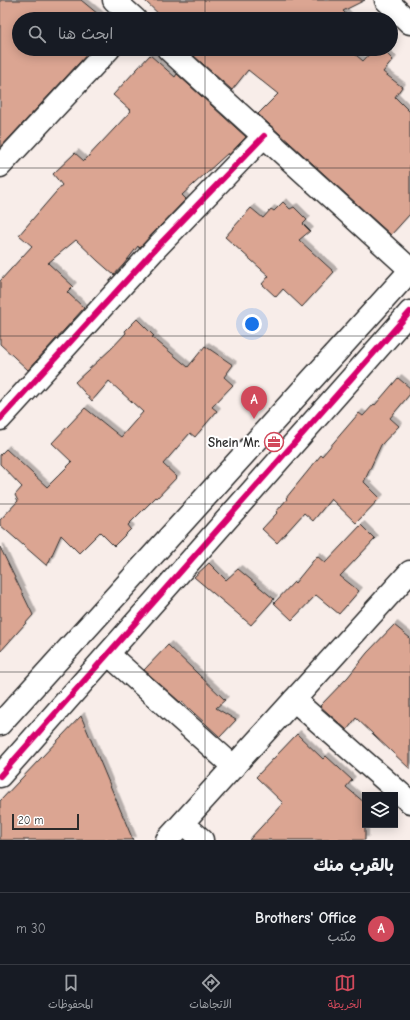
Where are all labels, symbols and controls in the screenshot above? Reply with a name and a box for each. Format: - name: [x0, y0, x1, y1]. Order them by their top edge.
- search box: [12, 12, 398, 56]
- icon: search: [26, 23, 48, 45]
- text: ابحث هنا: [58, 25, 113, 43]
- your location: [242, 314, 262, 334]
- pin: A: [241, 386, 267, 419]
- office icon: Shein Mr.: [263, 431, 285, 453]
- place label: Shein Mr.: [208, 435, 260, 450]
- map controls: [362, 792, 398, 828]
- button: layers: [362, 792, 398, 828]
- scale bar: [12, 812, 79, 831]
- text: 20 m: [18, 814, 43, 827]
- text: بالقرب منك: [313, 856, 394, 875]
- text: Brothers' Office: [255, 909, 356, 927]
- text: 30 m: [16, 921, 46, 936]
- text: A: [377, 921, 385, 936]
- text: مكتب: [328, 929, 356, 944]
- tab: المحفوظات: [48, 972, 93, 1014]
- tab: الاتجاهات: [189, 972, 232, 1014]
- tab: الخريطة: [328, 972, 362, 1014]

